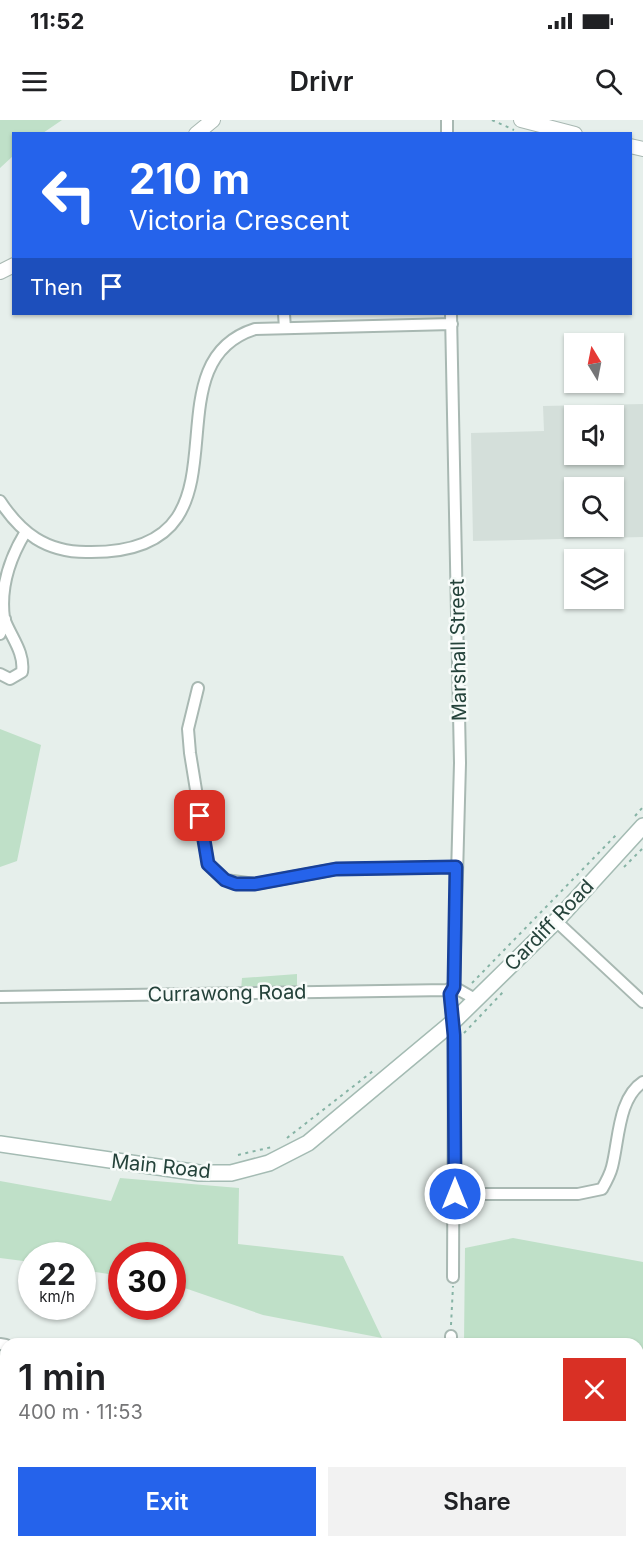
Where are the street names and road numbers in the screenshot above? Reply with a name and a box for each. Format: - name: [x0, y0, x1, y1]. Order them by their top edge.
- street label: Marshall Street: [445, 578, 471, 721]
- street label: Cardiff Road: [499, 874, 599, 976]
- street label: Currawong Road: [147, 980, 307, 1006]
- street label: Main Road: [110, 1149, 212, 1183]

